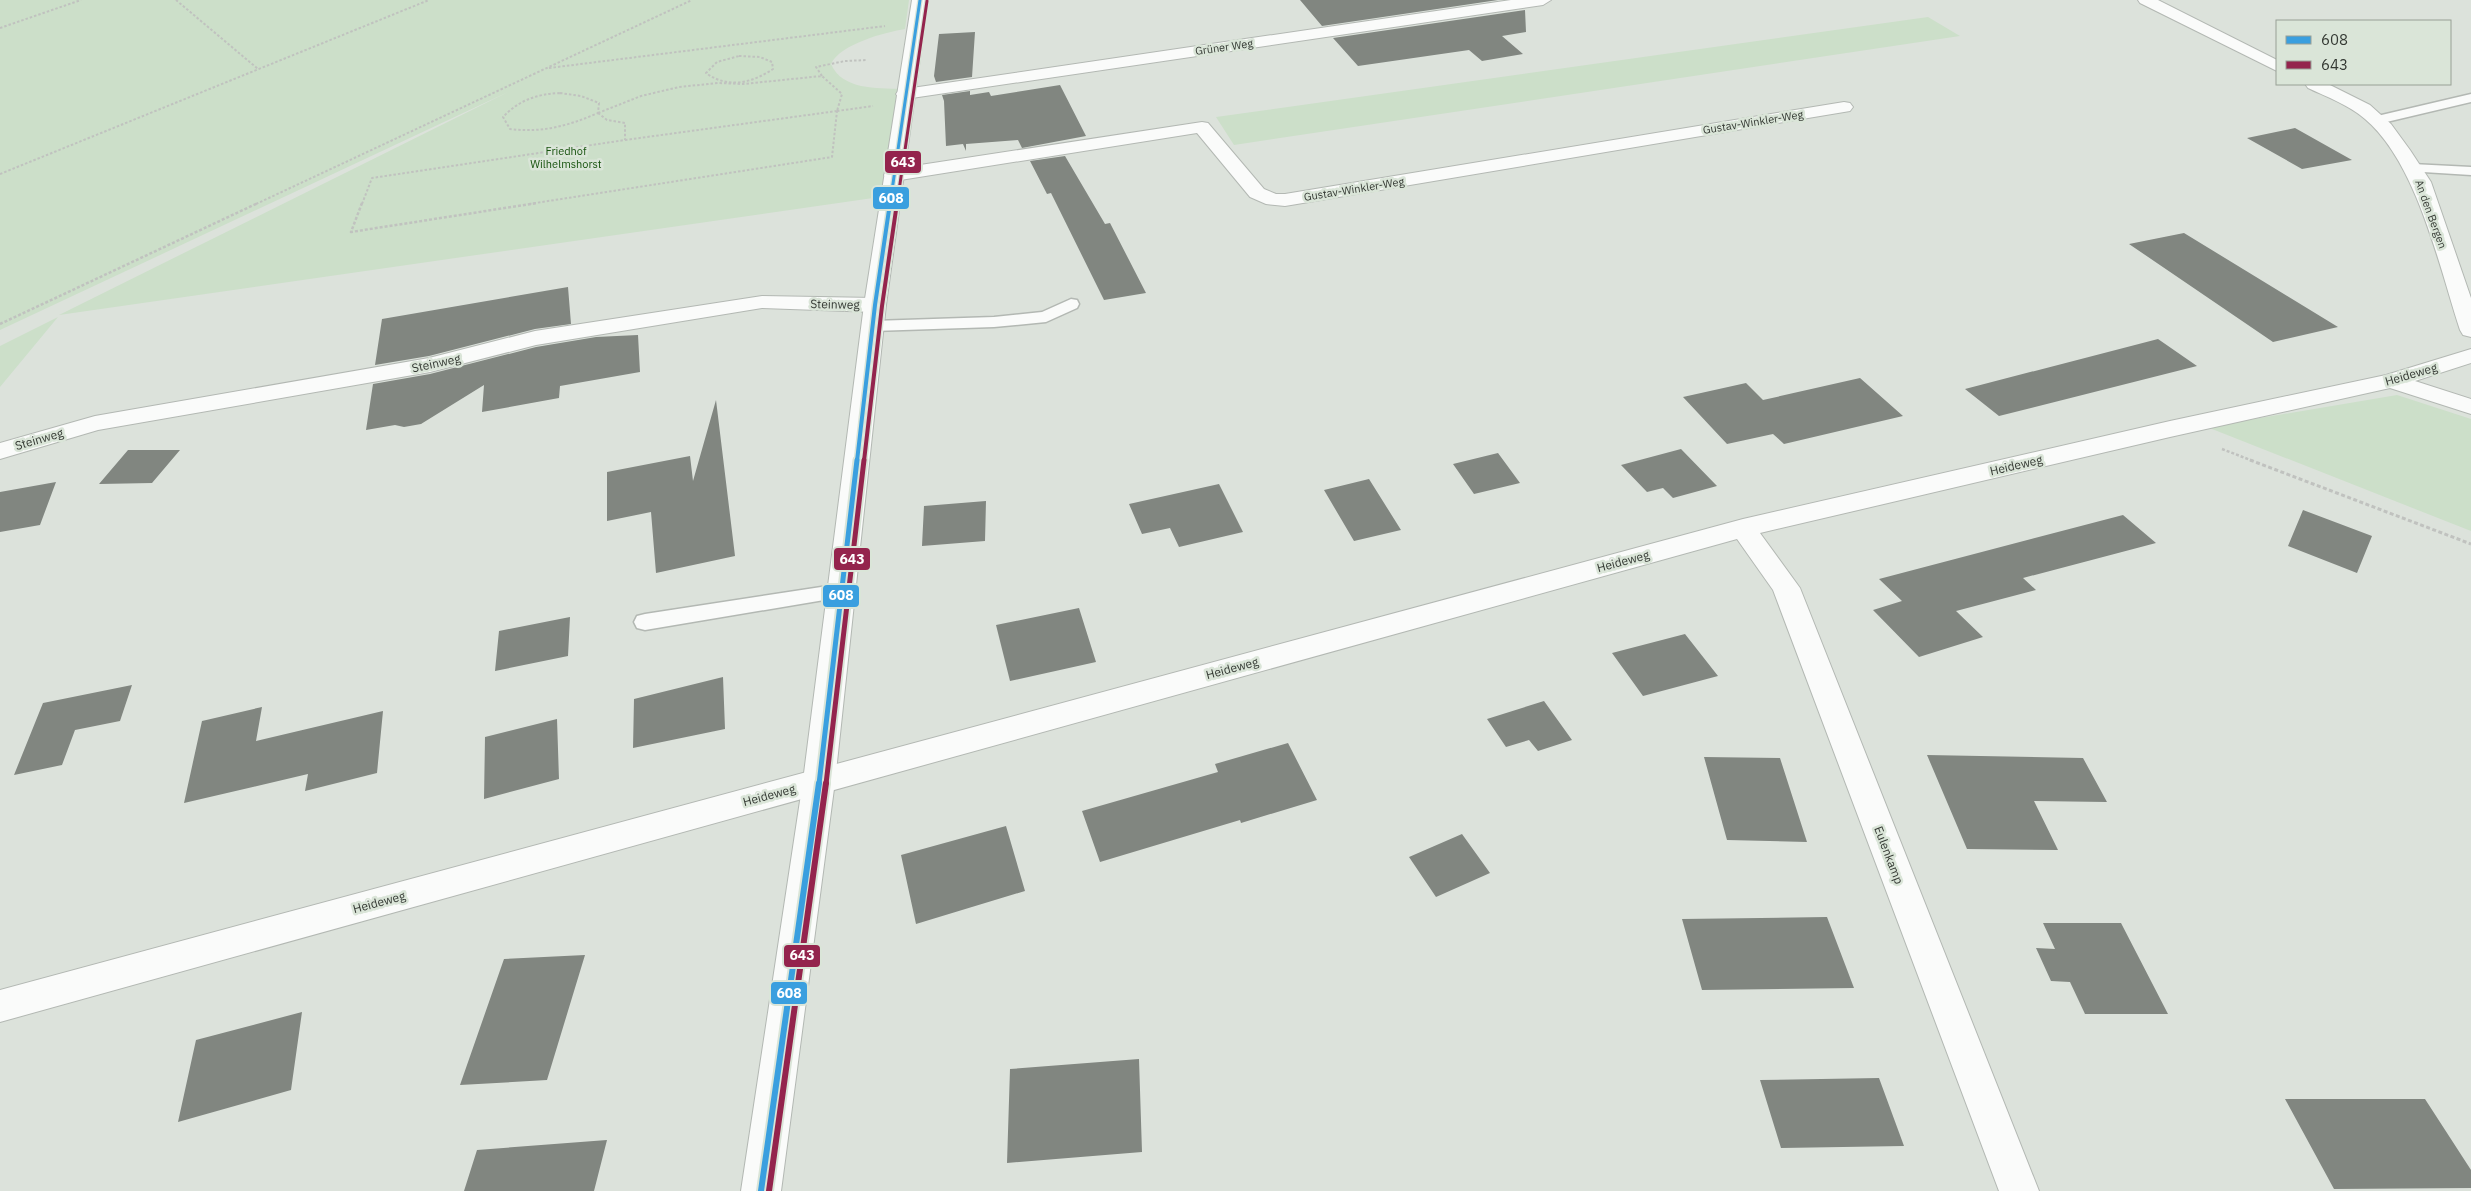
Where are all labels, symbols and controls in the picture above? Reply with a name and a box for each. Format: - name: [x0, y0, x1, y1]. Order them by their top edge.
- legend: [2276, 20, 2451, 85]
- text: 608: [2321, 30, 2348, 49]
- street label: Grüner Weg: [1194, 36, 1254, 58]
- text: 643: [2321, 55, 2348, 74]
- street label: Gustav-Winkler-Weg: [1702, 107, 1804, 137]
- park label: Friedhof Wilhelmshorst: [530, 144, 602, 171]
- line badge: 643: [884, 150, 922, 174]
- text: 643: [890, 153, 916, 171]
- street label: Gustav-Winkler-Weg: [1303, 174, 1405, 204]
- street label: An den Bergen: [2412, 178, 2450, 250]
- line badge: 608: [872, 186, 910, 210]
- text: 608: [878, 189, 904, 207]
- street label: Steinweg: [810, 296, 861, 312]
- street label: Steinweg: [410, 350, 462, 375]
- street label: Heideweg: [2383, 359, 2439, 389]
- street label: Steinweg: [13, 425, 66, 453]
- street label: Heideweg: [1988, 452, 2044, 478]
- line badge: 643: [833, 547, 871, 571]
- street label: Heideweg: [1595, 547, 1651, 575]
- text: 643: [839, 550, 865, 568]
- line badge: 608: [822, 584, 860, 608]
- text: 608: [828, 586, 854, 604]
- street label: Heideweg: [1204, 654, 1260, 682]
- street label: Heideweg: [741, 781, 797, 809]
- street label: Eulenkamp: [1871, 824, 1907, 886]
- street label: Heideweg: [351, 888, 407, 916]
- line badge: 643: [783, 944, 821, 968]
- text: 643: [789, 946, 815, 964]
- line badge: 608: [770, 981, 808, 1005]
- text: 608: [776, 984, 802, 1002]

